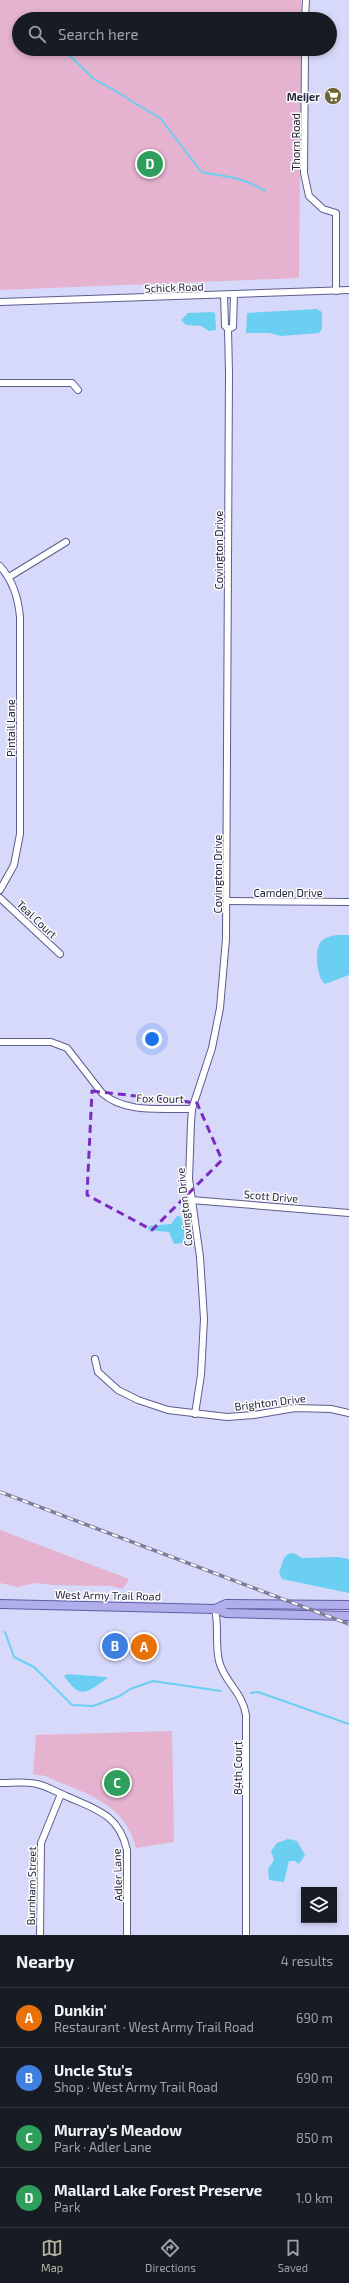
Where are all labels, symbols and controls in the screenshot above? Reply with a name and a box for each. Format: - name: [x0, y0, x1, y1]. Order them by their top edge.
- search box: [12, 12, 337, 56]
- icon: search: [26, 23, 48, 45]
- text: Search here: [58, 25, 139, 43]
- supermarket icon: Meijer: [323, 86, 343, 106]
- place label: Meijer: [287, 90, 320, 104]
- street label: Thorn Road: [289, 113, 302, 171]
- pin: D: [137, 149, 163, 179]
- street label: Schick Road: [144, 279, 204, 295]
- street label: Covington Drive: [212, 510, 225, 589]
- street label: Pintail Lane: [4, 699, 17, 757]
- street label: Covington Drive: [211, 834, 224, 913]
- street label: Camden Drive: [253, 886, 323, 899]
- street label: Teal Court: [14, 897, 60, 941]
- your location: [142, 1029, 162, 1049]
- street label: Fox Court: [136, 1091, 184, 1105]
- street label: Covington Drive: [173, 1167, 195, 1247]
- street label: Scott Drive: [243, 1187, 299, 1205]
- street label: Brighton Drive: [234, 1391, 307, 1413]
- street label: West Army Trail Road: [55, 1588, 161, 1602]
- pin: B: [102, 1631, 128, 1661]
- pin: A: [131, 1632, 157, 1662]
- street label: 84th Court: [231, 1741, 244, 1795]
- pin: C: [104, 1768, 130, 1798]
- street label: Burnham Street: [24, 1846, 38, 1926]
- street label: Adler Lane: [110, 1848, 124, 1902]
- map controls: [301, 1887, 337, 1923]
- button: layers: [301, 1887, 337, 1923]
- text: Nearby: [16, 1951, 74, 1971]
- text: 4 results: [281, 1953, 333, 1969]
- text: Dunkin': [54, 2001, 107, 2019]
- text: A: [25, 2010, 33, 2026]
- text: 690 m: [296, 2010, 333, 2026]
- text: Restaurant · West Army Trail Road: [54, 2019, 254, 2035]
- text: Uncle Stu's: [54, 2061, 133, 2079]
- text: B: [25, 2070, 33, 2086]
- text: 690 m: [296, 2070, 333, 2086]
- text: Shop · West Army Trail Road: [54, 2079, 218, 2095]
- text: Murray's Meadow: [54, 2121, 182, 2139]
- text: C: [25, 2130, 33, 2146]
- text: 850 m: [296, 2130, 333, 2146]
- text: Park · Adler Lane: [54, 2139, 152, 2155]
- text: Mallard Lake Forest Preserve: [54, 2181, 262, 2199]
- text: D: [25, 2190, 33, 2206]
- text: 1.0 km: [296, 2190, 333, 2206]
- text: Park: [54, 2199, 81, 2215]
- tab: Map: [41, 2237, 63, 2274]
- tab: Directions: [145, 2237, 196, 2274]
- tab: Saved: [278, 2237, 308, 2274]

